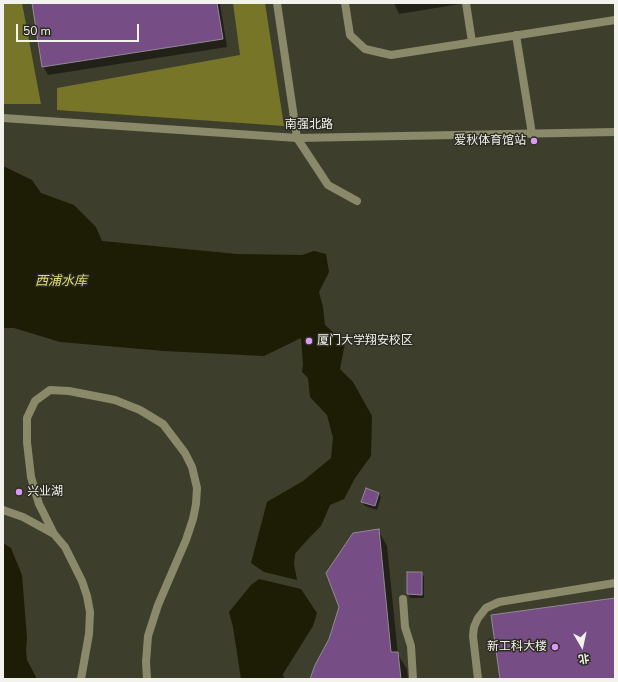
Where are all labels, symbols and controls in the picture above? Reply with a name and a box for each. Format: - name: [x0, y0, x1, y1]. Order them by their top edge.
- scale bar: [18, 16, 141, 42]
- text: 50 m: [23, 23, 51, 39]
- street label: 南强北路: [285, 118, 333, 132]
- place label: 爱秋体育馆站: [454, 134, 526, 148]
- marker: 爱秋体育馆站: [529, 136, 539, 146]
- water label: 西浦水库: [35, 274, 87, 290]
- place label: 厦门大学翔安校区: [317, 334, 413, 348]
- marker: 厦门大学翔安校区: [304, 336, 314, 346]
- place label: 兴业湖: [27, 485, 63, 499]
- marker: 兴业湖: [14, 487, 24, 497]
- north arrow: [562, 626, 602, 666]
- place label: 新工科大楼: [487, 640, 547, 654]
- marker: 新工科大楼: [550, 642, 560, 652]
- text: 北: [577, 650, 591, 667]

